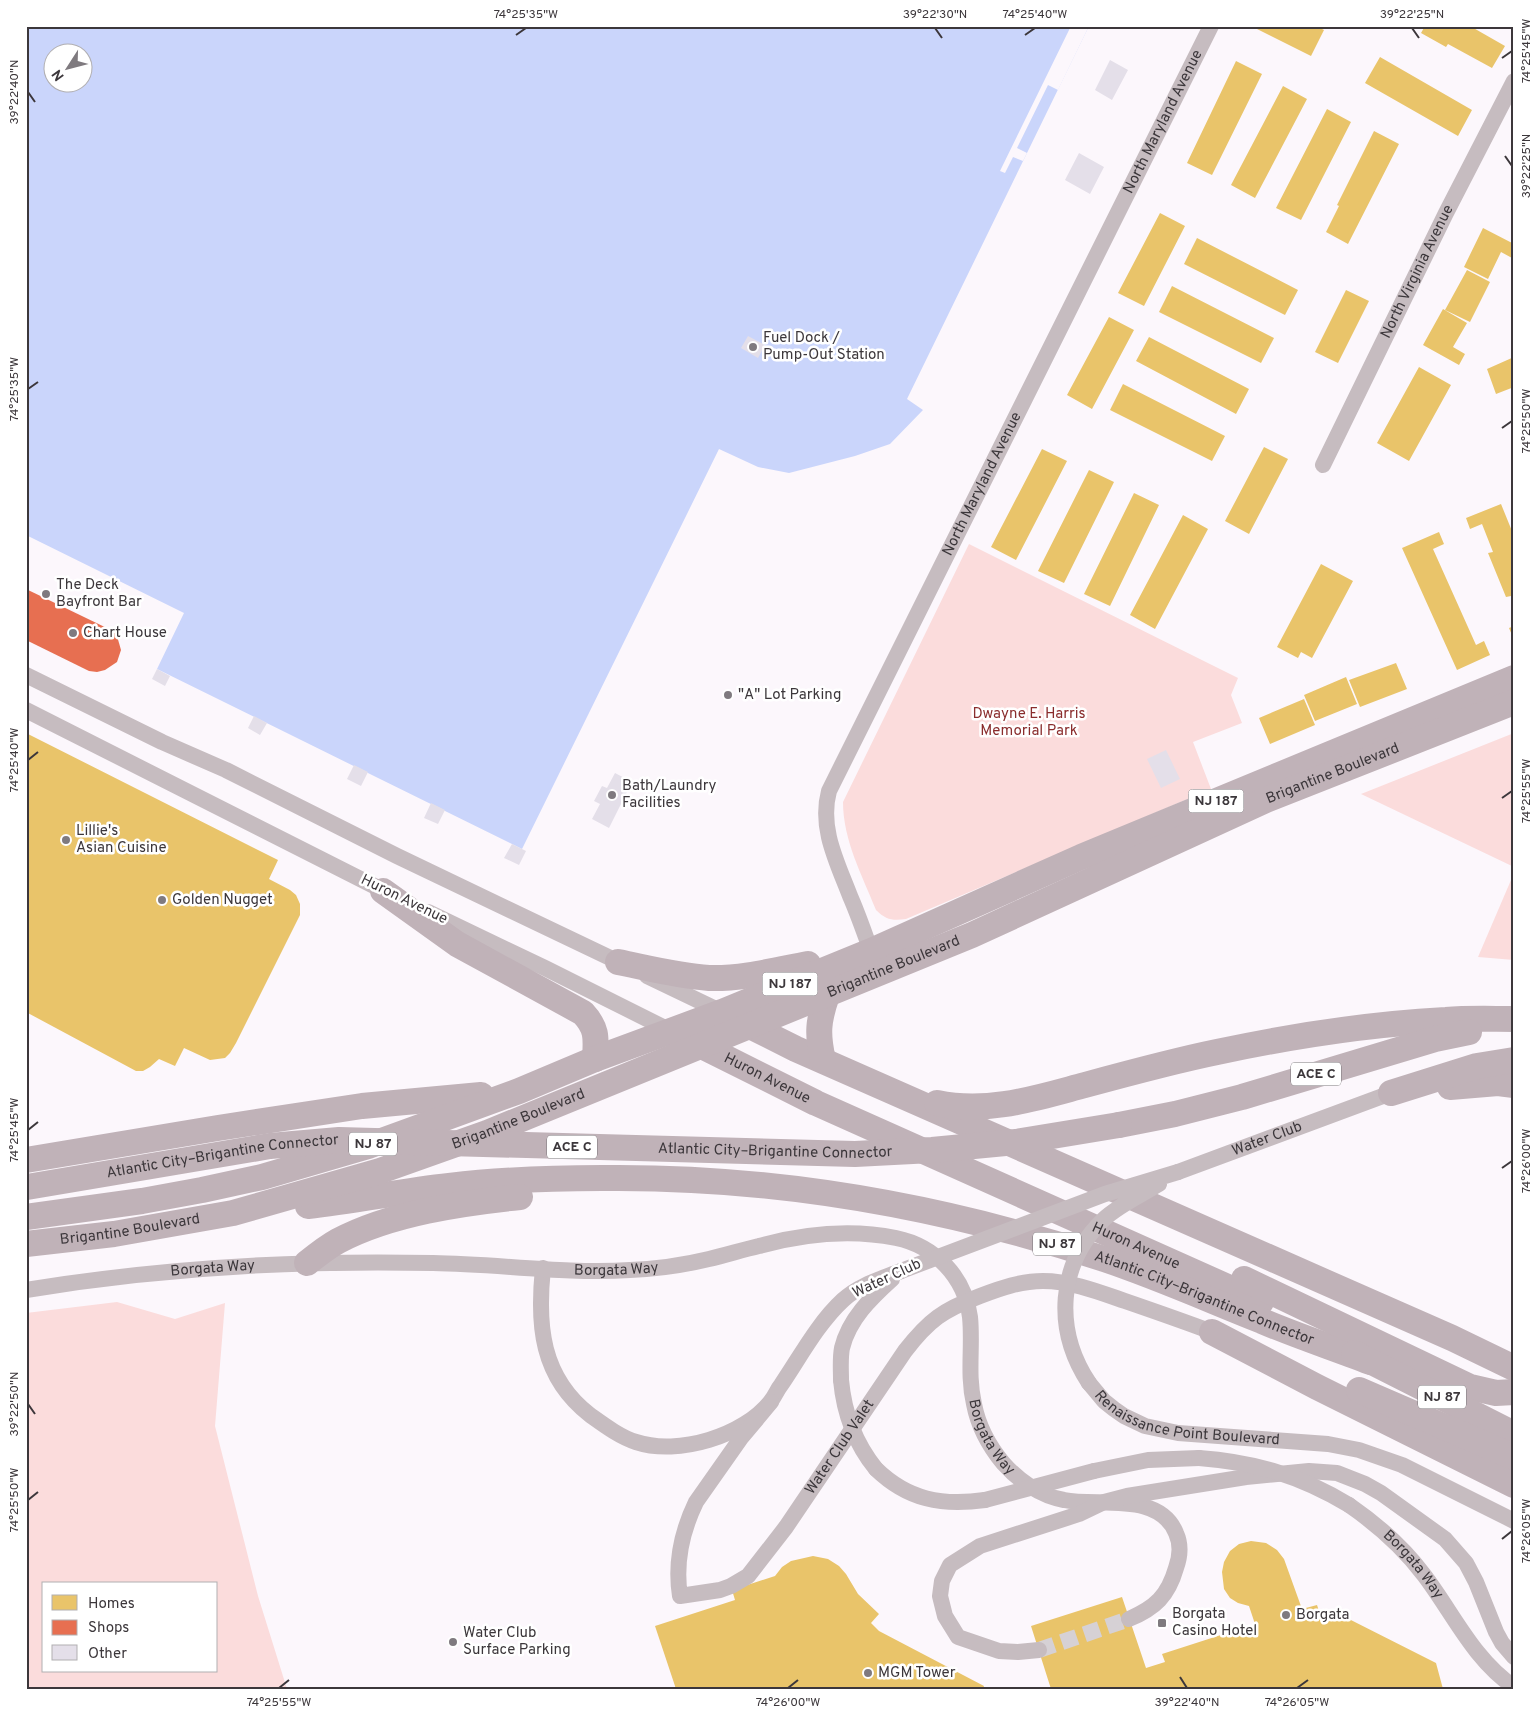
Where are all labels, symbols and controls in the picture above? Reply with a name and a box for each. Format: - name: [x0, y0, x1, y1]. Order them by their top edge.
- text: 74°25'35"W: [494, 7, 558, 23]
- text: 39°22'30"N: [903, 7, 967, 23]
- text: 74°25'40"W: [1003, 7, 1067, 23]
- text: 39°22'25"N: [1380, 7, 1444, 23]
- text: 74°25'45"W: [1519, 19, 1535, 83]
- north arrow: [42, 42, 92, 92]
- street label: North Maryland Avenue: [1119, 47, 1207, 197]
- text: 39°22'40"N: [7, 60, 23, 124]
- text: N: [49, 66, 69, 84]
- text: 39°22'25"N: [1519, 134, 1535, 198]
- street label: North Virginia Avenue: [1377, 202, 1458, 342]
- place label: Fuel Dock / Pump-Out Station: [763, 329, 885, 365]
- marker: Fuel Dock / Pump-Out Station: [747, 341, 759, 353]
- text: 74°25'35"W: [7, 357, 23, 421]
- text: 74°25'50"W: [1519, 389, 1535, 453]
- street label: North Maryland Avenue: [938, 409, 1026, 559]
- place label: The Deck Bayfront Bar: [56, 576, 142, 612]
- marker: The Deck Bayfront Bar: [40, 588, 52, 600]
- place label: Chart House: [83, 624, 167, 643]
- marker: Chart House: [67, 627, 79, 639]
- place label: "A" Lot Parking: [738, 686, 841, 705]
- marker: "A" Lot Parking: [722, 689, 734, 701]
- park label: Dwayne E. Harris Memorial Park: [972, 705, 1086, 741]
- text: 74°25'40"W: [7, 728, 23, 792]
- street label: Brigantine Boulevard: [1263, 739, 1402, 808]
- text: 74°25'55"W: [1519, 759, 1535, 823]
- place label: Bath/Laundry Facilities: [622, 777, 717, 813]
- marker: Bath/Laundry Facilities: [606, 789, 618, 801]
- road number: NJ 187: [1188, 789, 1244, 812]
- place label: Lillie's Asian Cuisine: [76, 822, 167, 858]
- marker: Lillie's Asian Cuisine: [60, 834, 72, 846]
- street label: Huron Avenue: [357, 871, 451, 929]
- place label: Golden Nugget: [172, 891, 273, 910]
- marker: Golden Nugget: [156, 894, 168, 906]
- street label: Brigantine Boulevard: [824, 931, 963, 1003]
- road number: NJ 187: [762, 972, 818, 996]
- street label: Huron Avenue: [721, 1049, 814, 1108]
- road number: ACE C: [1291, 1062, 1341, 1086]
- street label: Brigantine Boulevard: [449, 1085, 588, 1154]
- text: 74°25'45"W: [7, 1098, 23, 1162]
- street label: Water Club: [1229, 1117, 1305, 1161]
- text: 74°26'00"W: [1519, 1129, 1535, 1193]
- street label: Atlantic City–Brigantine Connector: [105, 1131, 340, 1183]
- road number: NJ 87: [349, 1132, 397, 1156]
- road number: ACE C: [547, 1136, 597, 1158]
- street label: Atlantic City–Brigantine Connector: [658, 1139, 893, 1164]
- street label: Brigantine Boulevard: [59, 1209, 202, 1250]
- street label: Huron Avenue: [1089, 1218, 1183, 1274]
- road number: NJ 87: [1033, 1232, 1081, 1256]
- street label: Atlantic City–Brigantine Connector: [1092, 1247, 1317, 1350]
- street label: Water Club: [850, 1255, 924, 1303]
- street label: Borgata Way: [170, 1256, 256, 1281]
- street label: Borgata Way: [574, 1258, 660, 1280]
- text: 39°22'50"N: [7, 1372, 23, 1436]
- road number: NJ 87: [1418, 1385, 1466, 1408]
- street label: Renaissance Point Boulevard: [1090, 1386, 1281, 1450]
- street label: Water Club Valet: [801, 1396, 879, 1498]
- street label: Borgata Way: [964, 1397, 1019, 1479]
- text: 74°25'50"W: [7, 1468, 23, 1532]
- text: 74°26'05"W: [1519, 1499, 1535, 1563]
- street label: Borgata Way: [1379, 1526, 1448, 1603]
- legend: [42, 1582, 218, 1672]
- text: Homes: [88, 1595, 135, 1614]
- place label: Borgata Casino Hotel: [1172, 1605, 1257, 1641]
- place label: Borgata: [1296, 1606, 1349, 1625]
- marker: Borgata: [1280, 1609, 1292, 1621]
- marker: Borgata Casino Hotel: [1156, 1617, 1168, 1629]
- text: Shops: [88, 1619, 129, 1638]
- place label: Water Club Surface Parking: [463, 1624, 571, 1660]
- marker: Water Club Surface Parking: [447, 1636, 459, 1648]
- text: Other: [88, 1645, 127, 1664]
- place label: MGM Tower: [878, 1664, 956, 1683]
- marker: MGM Tower: [862, 1667, 874, 1679]
- text: 74°25'55"W: [247, 1695, 311, 1711]
- text: 74°26'00"W: [756, 1695, 820, 1711]
- text: 39°22'40"N: [1155, 1695, 1219, 1711]
- text: 74°26'05"W: [1265, 1695, 1329, 1711]

